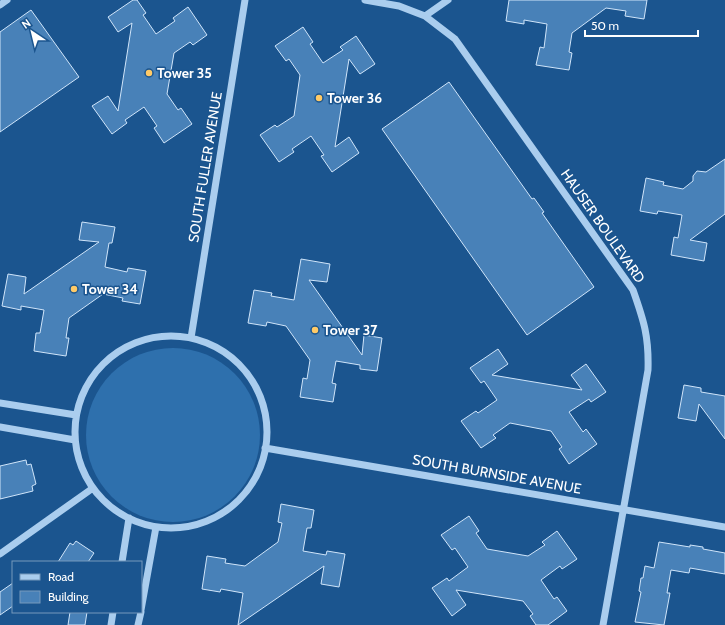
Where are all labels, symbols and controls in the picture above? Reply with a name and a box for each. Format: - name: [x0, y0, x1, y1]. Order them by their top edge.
- north arrow: [12, 12, 52, 52]
- scale bar: [585, 12, 698, 38]
- text: N: [19, 16, 33, 32]
- text: 50 m: [591, 18, 619, 33]
- place label: Tower 35: [157, 64, 212, 82]
- marker: Tower 35: [144, 68, 154, 78]
- place label: Tower 36: [327, 89, 382, 107]
- street label: SOUTH FULLER AVENUE: [184, 90, 226, 244]
- marker: Tower 36: [314, 93, 324, 103]
- street label: HAUSER BOULEVARD: [557, 166, 649, 286]
- place label: Tower 34: [82, 280, 138, 298]
- marker: Tower 34: [69, 284, 79, 294]
- place label: Tower 37: [323, 321, 378, 339]
- marker: Tower 37: [310, 325, 320, 335]
- street label: SOUTH BURNSIDE AVENUE: [411, 450, 583, 498]
- legend: [12, 561, 142, 613]
- text: Road: [48, 569, 74, 584]
- text: Building: [48, 589, 90, 604]

